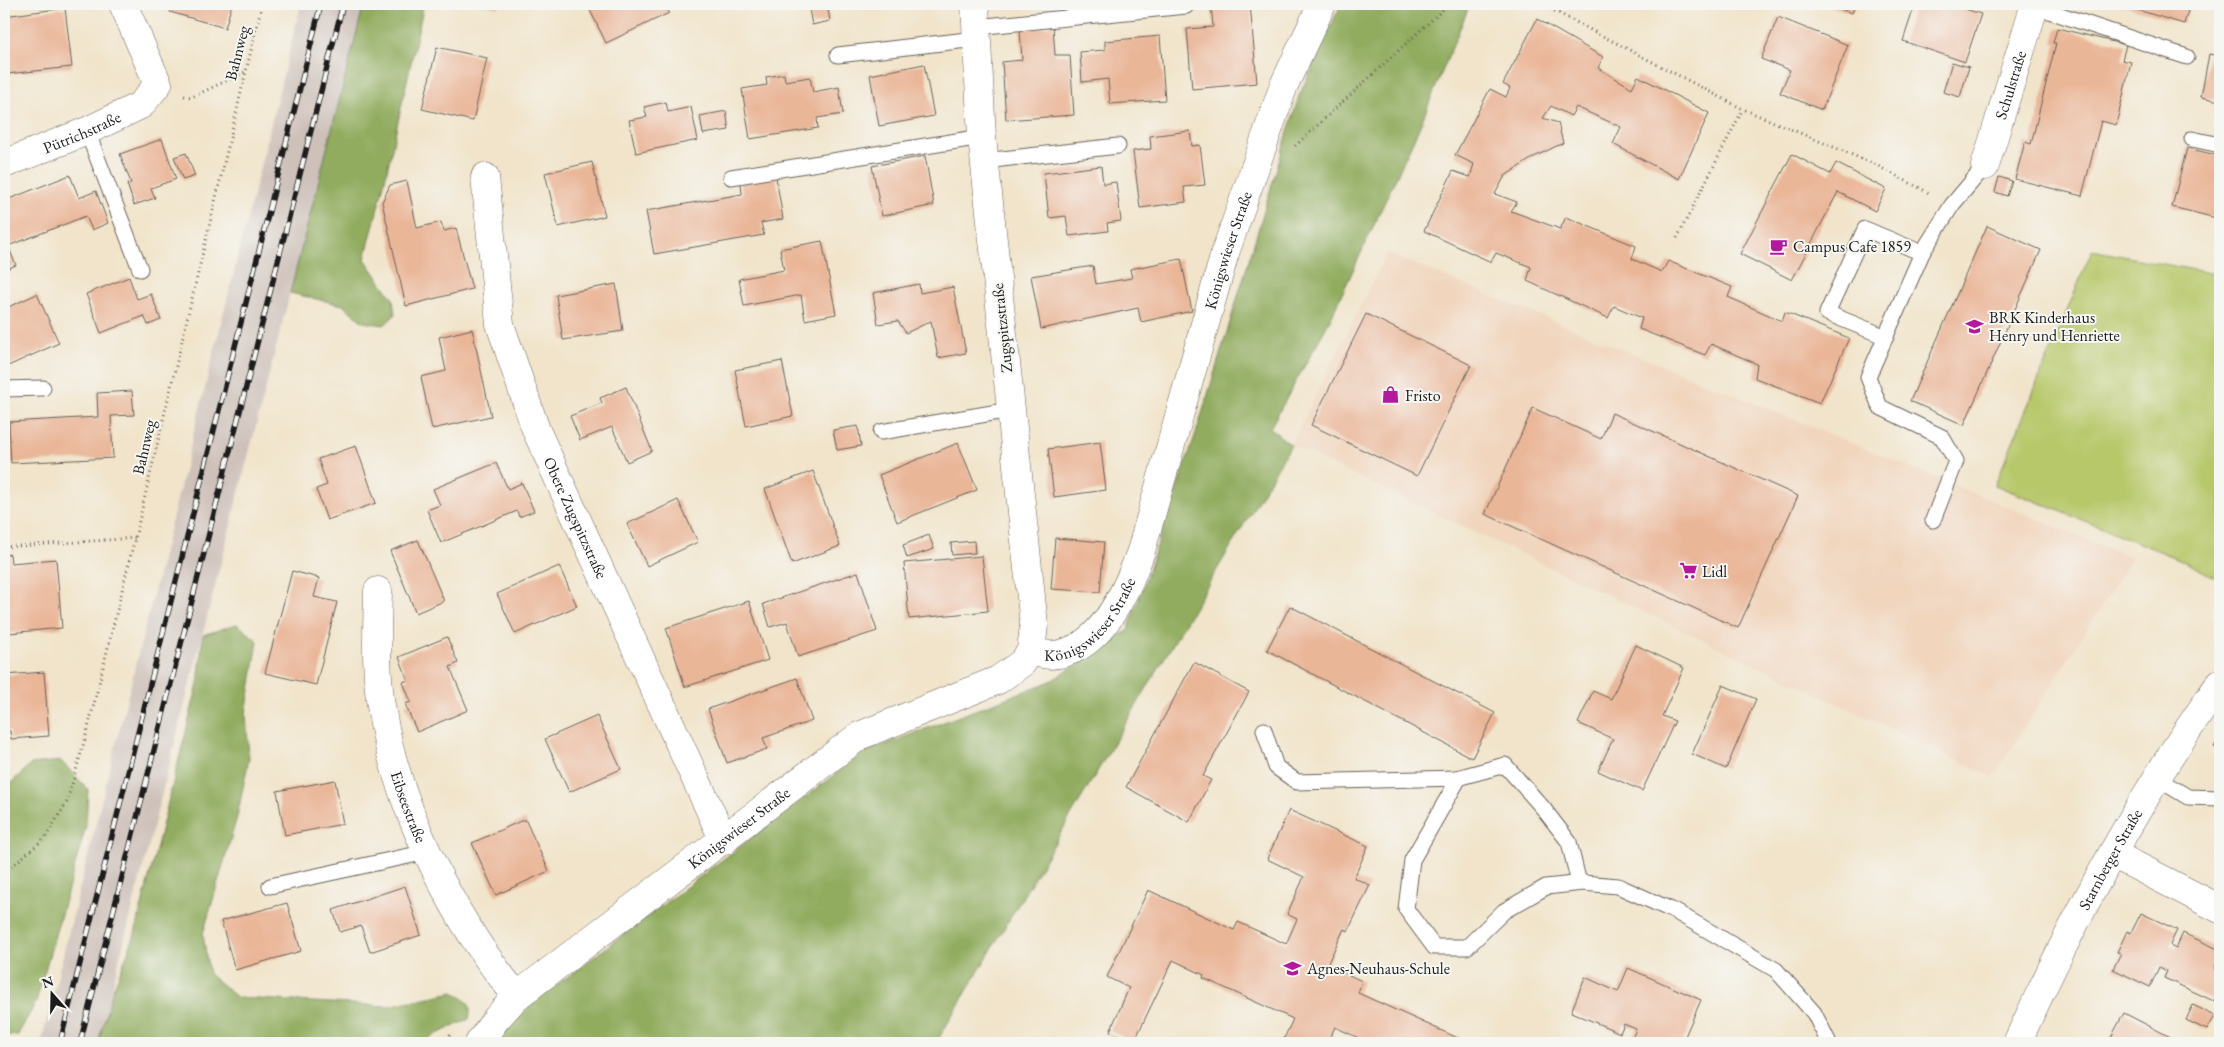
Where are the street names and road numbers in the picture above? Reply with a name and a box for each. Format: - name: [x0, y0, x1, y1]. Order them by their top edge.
- street label: Bahnweg: [220, 22, 254, 83]
- street label: Schulstraße: [1990, 48, 2031, 122]
- street label: Pütrichstraße: [40, 106, 124, 158]
- street label: Königswieser Straße: [1199, 188, 1256, 312]
- street label: Zugspitzstraße: [987, 282, 1017, 374]
- street label: Bahnweg: [127, 416, 161, 477]
- street label: Obere Zugspitzstraße: [539, 453, 613, 582]
- street label: Königswieser Straße: [1044, 574, 1140, 666]
- street label: Eibseestraße: [386, 768, 432, 846]
- street label: Königswieser Straße: [683, 782, 794, 873]
- street label: Starnberger Straße: [2073, 805, 2147, 913]

